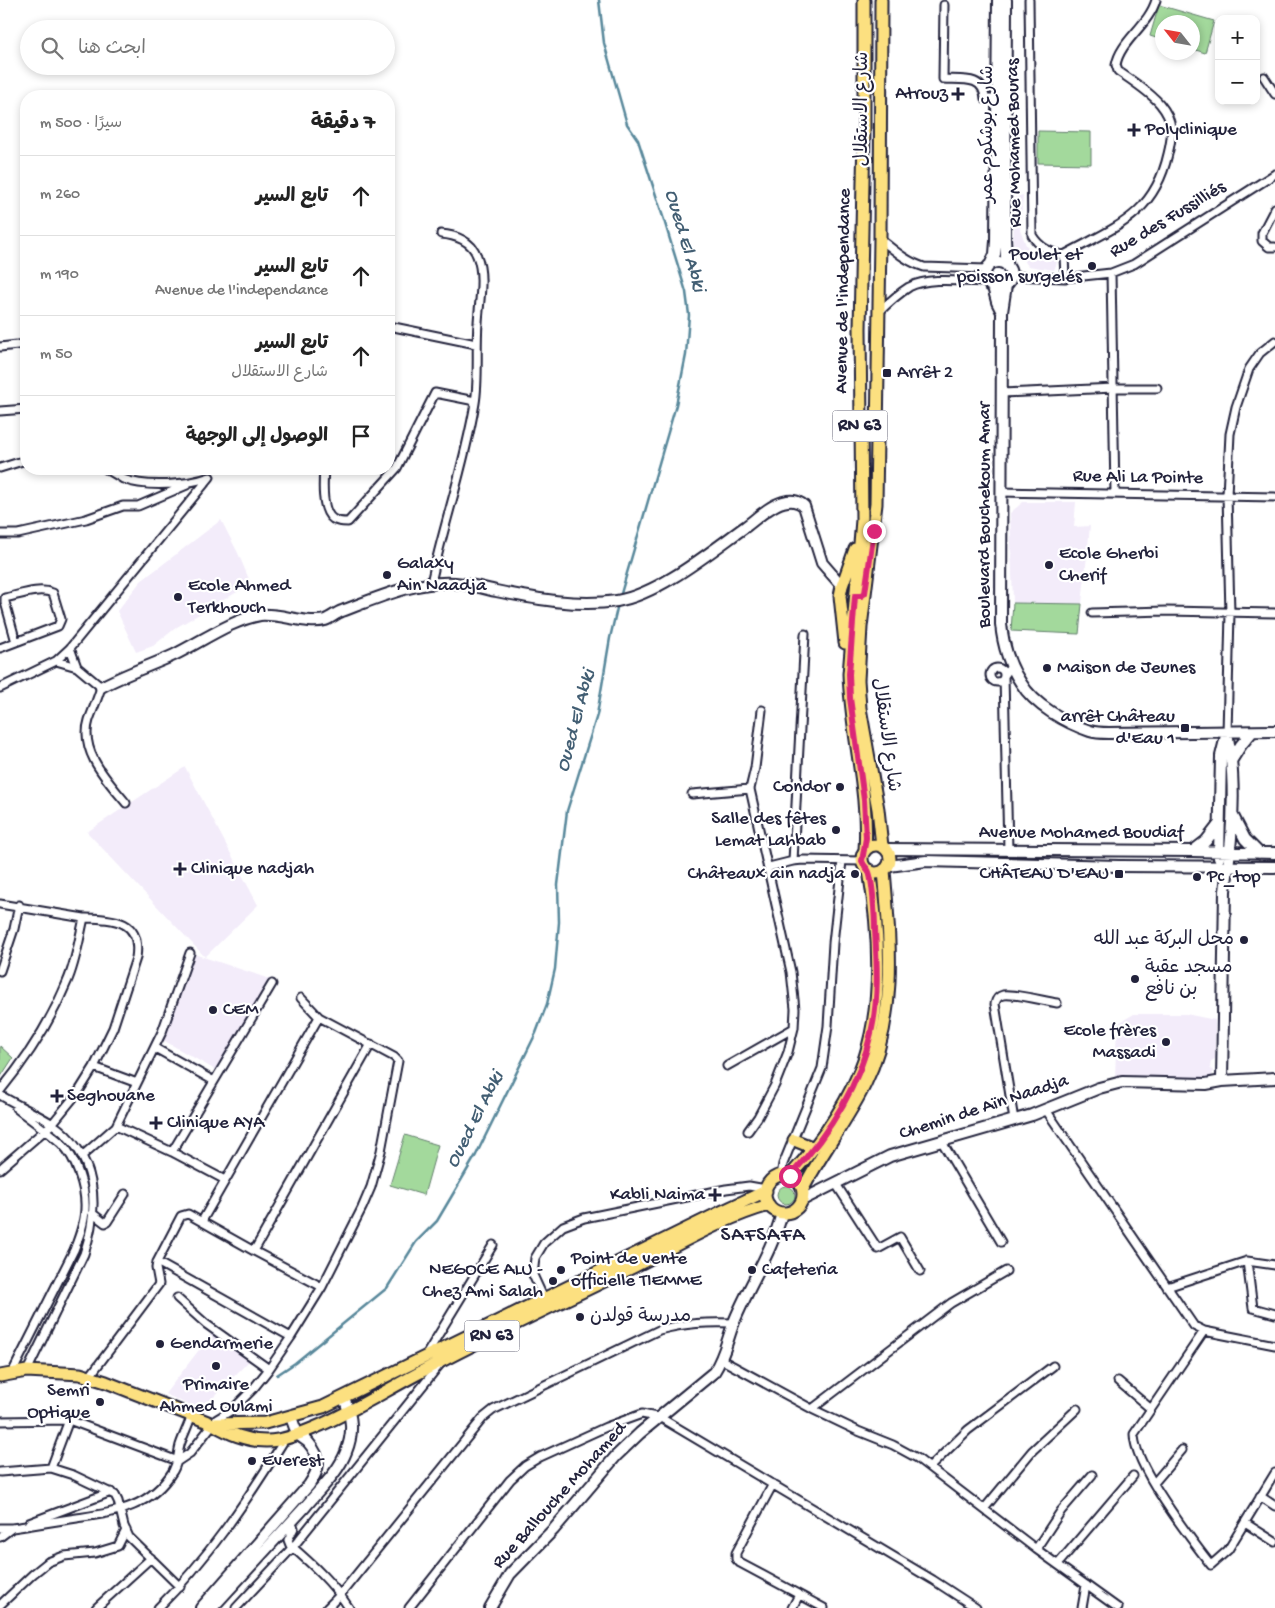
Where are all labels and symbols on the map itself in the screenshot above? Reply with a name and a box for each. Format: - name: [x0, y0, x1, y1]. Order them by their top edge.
- north arrow: [1155, 15, 1200, 60]
- street label: شارع الاستقلال: [852, 52, 875, 166]
- street label: Rue Mohamed Bouras: [1002, 57, 1028, 228]
- street label: شارع بوشكوم عمر: [977, 65, 1000, 205]
- place label: Atrouz: [895, 83, 949, 106]
- marker: Atrouz: [952, 88, 964, 100]
- place label: Polyclinique: [1144, 119, 1237, 142]
- marker: Polyclinique: [1127, 123, 1141, 137]
- street label: Rue des Fussilliés: [1106, 176, 1231, 264]
- water label: Oued El Abki: [658, 187, 710, 297]
- street label: Avenue de l'independance: [831, 188, 857, 394]
- place label: Poulet et poisson surgelés: [956, 244, 1084, 289]
- marker: Poulet et poisson surgelés: [1086, 260, 1098, 272]
- place label: Arrêt 2: [897, 362, 953, 385]
- marker: Arrêt 2: [881, 367, 893, 379]
- street label: Boulevard Bouchekoum Amar: [974, 400, 997, 629]
- road number: RN 63: [832, 411, 888, 442]
- street label: Rue Ali La Pointe: [1073, 465, 1204, 491]
- route end: [863, 520, 886, 543]
- place label: Ecole Gherbi Cherif: [1059, 543, 1159, 588]
- place label: Galaxy Ain Naadja: [397, 553, 488, 598]
- marker: Ecole Gherbi Cherif: [1043, 559, 1055, 571]
- marker: Galaxy Ain Naadja: [381, 569, 393, 581]
- place label: Ecole Ahmed Terkhouch: [187, 575, 292, 620]
- marker: Ecole Ahmed Terkhouch: [172, 591, 184, 603]
- place label: Maison de Jeunes: [1057, 657, 1196, 680]
- marker: Maison de Jeunes: [1041, 662, 1053, 674]
- water label: Oued El Abki: [552, 665, 602, 775]
- street label: شارع الاستقلال: [866, 676, 904, 794]
- place label: arrêt Château d'Eau 1: [1061, 706, 1175, 751]
- marker: arrêt Château d'Eau 1: [1179, 722, 1191, 734]
- place label: Condor: [773, 776, 832, 799]
- marker: Condor: [834, 781, 846, 793]
- place label: Salle des fêtes Lemat Lahbab: [711, 808, 827, 853]
- street label: Avenue Mohamed Boudiaf: [979, 822, 1185, 845]
- marker: Salle des fêtes Lemat Lahbab: [830, 824, 842, 836]
- place label: Clinique nadjah: [191, 858, 314, 881]
- marker: Clinique nadjah: [173, 862, 187, 876]
- place label: Châteaux ain nadja: [687, 863, 846, 886]
- place label: CHÂTEAU D'EAU: [980, 863, 1109, 886]
- place label: Pc_top: [1206, 866, 1261, 889]
- marker: Châteaux ain nadja: [849, 868, 861, 880]
- marker: CHÂTEAU D'EAU: [1113, 868, 1125, 880]
- marker: Pc_top: [1191, 871, 1203, 883]
- place label: محل البركة عبد الله: [1094, 929, 1234, 952]
- marker: محل البركة عبد الله: [1238, 934, 1250, 946]
- place label: مسجد عقبة بن نافع: [1145, 957, 1233, 1002]
- marker: مسجد عقبة بن نافع: [1129, 973, 1141, 985]
- place label: CEM: [223, 999, 259, 1022]
- marker: CEM: [207, 1004, 219, 1016]
- place label: Ecole frères Massadi: [1063, 1020, 1157, 1065]
- marker: Ecole frères Massadi: [1160, 1036, 1172, 1048]
- water label: Oued El Abki: [442, 1065, 511, 1172]
- street label: Chemin de Aïn Naadja: [897, 1069, 1073, 1146]
- place label: Seghouane: [67, 1085, 155, 1108]
- marker: Seghouane: [51, 1090, 63, 1102]
- place label: Clinique AYA: [167, 1112, 266, 1135]
- marker: Clinique AYA: [149, 1116, 163, 1130]
- route start: [779, 1165, 802, 1188]
- place label: Kabli Naima: [610, 1184, 706, 1207]
- marker: Kabli Naima: [709, 1189, 721, 1201]
- district label: SAFSAFA: [720, 1224, 806, 1249]
- place label: Point de vente officielle TIEMME: [570, 1248, 703, 1293]
- place label: NEGOCE ALU - Chez Ami Salah: [422, 1259, 543, 1304]
- place label: Cafeteria: [762, 1259, 839, 1282]
- marker: Point de vente officielle TIEMME: [555, 1264, 567, 1276]
- marker: Cafeteria: [746, 1264, 758, 1276]
- marker: NEGOCE ALU - Chez Ami Salah: [547, 1275, 559, 1287]
- place label: مدرسة قولدن: [590, 1306, 691, 1329]
- marker: مدرسة قولدن: [574, 1311, 586, 1323]
- road number: RN 63: [464, 1320, 520, 1352]
- place label: Gendarmerie: [170, 1333, 273, 1356]
- marker: Gendarmerie: [154, 1338, 166, 1350]
- marker: Primaire Ahmed Oulami: [210, 1360, 222, 1372]
- place label: Primaire Ahmed Oulami: [159, 1374, 273, 1419]
- place label: Semri Optique: [27, 1380, 90, 1425]
- marker: Semri Optique: [94, 1396, 106, 1408]
- street label: Rue Ballouche Mohamed: [488, 1416, 633, 1574]
- place label: Everest: [262, 1450, 326, 1473]
- marker: Everest: [246, 1455, 258, 1467]

